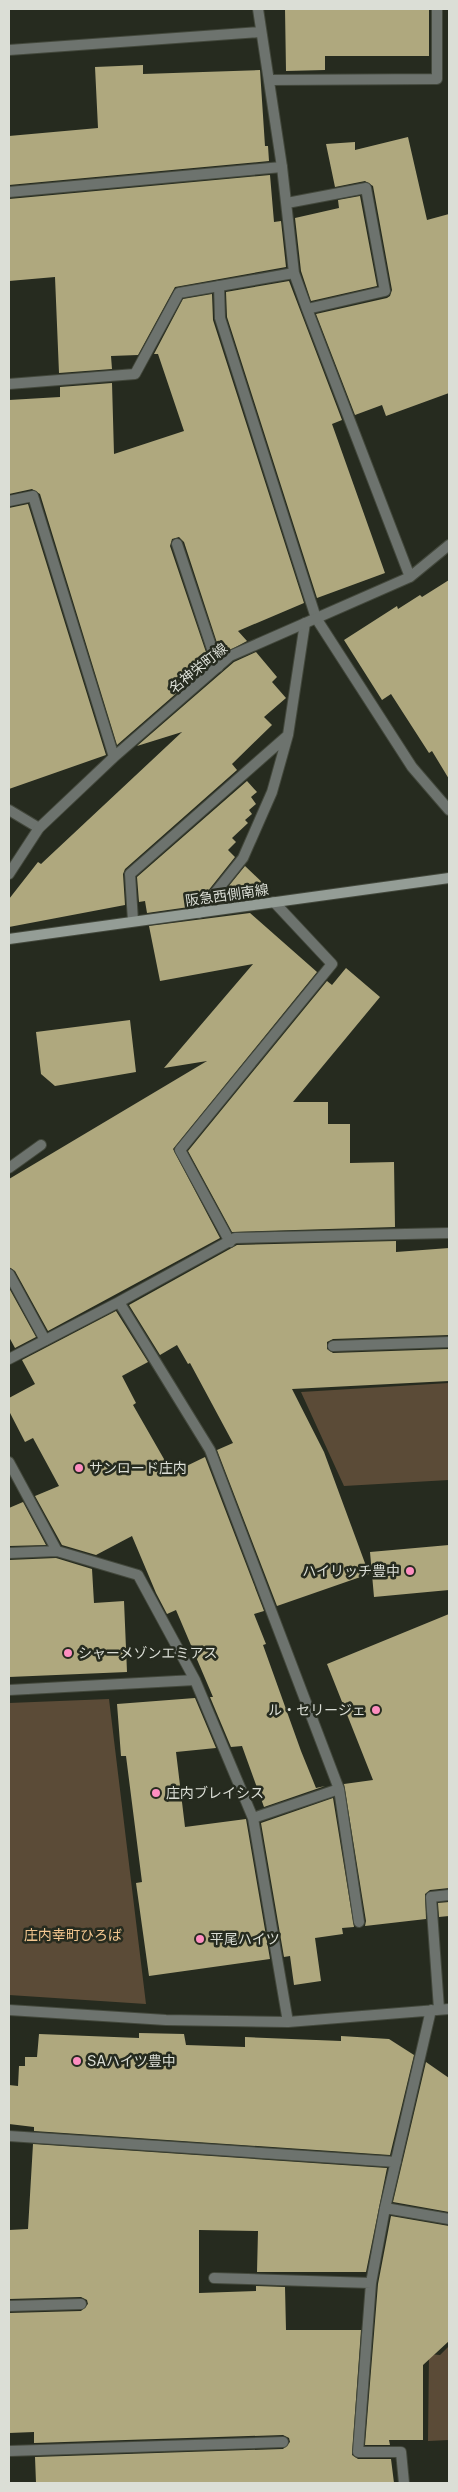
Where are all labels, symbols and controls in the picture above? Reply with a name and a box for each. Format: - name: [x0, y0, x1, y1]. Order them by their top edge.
- street label: 名神栄町線: [166, 640, 230, 696]
- street label: 阪急西側南線: [184, 881, 270, 909]
- place label: サンロード庄内: [89, 1460, 187, 1476]
- marker: サンロード庄内: [73, 1462, 85, 1474]
- place label: ハイリッチ豊中: [302, 1563, 400, 1579]
- marker: ハイリッチ豊中: [404, 1565, 416, 1577]
- place label: シャーメゾンエミアス: [78, 1645, 217, 1661]
- marker: シャーメゾンエミアス: [62, 1647, 74, 1659]
- place label: ル・セリージェ: [268, 1702, 366, 1718]
- marker: ル・セリージェ: [370, 1704, 382, 1716]
- place label: 庄内ブレイシス: [166, 1785, 264, 1801]
- marker: 庄内ブレイシス: [150, 1787, 162, 1799]
- park label: 庄内幸町ひろば: [24, 1927, 122, 1943]
- place label: 平尾ハイツ: [210, 1931, 280, 1947]
- marker: 平尾ハイツ: [194, 1933, 206, 1945]
- place label: SAハイツ豊中: [87, 2053, 176, 2069]
- marker: SAハイツ豊中: [71, 2055, 83, 2067]

